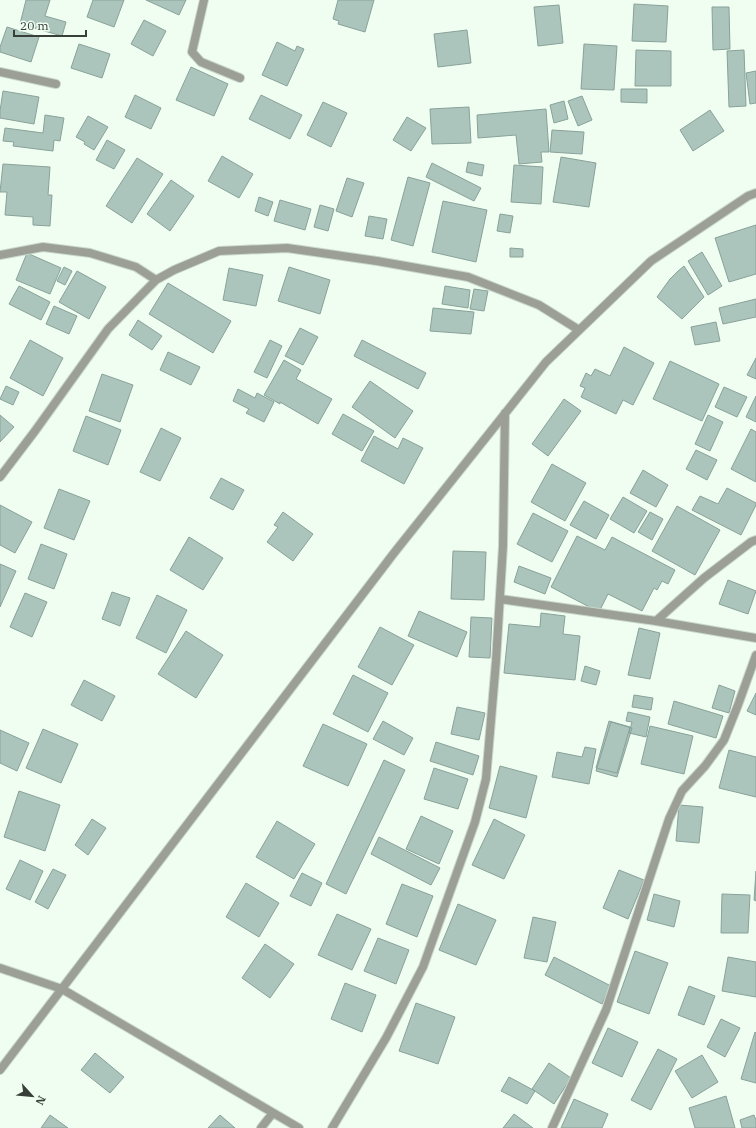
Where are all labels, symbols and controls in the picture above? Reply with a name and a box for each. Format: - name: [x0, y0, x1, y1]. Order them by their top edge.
- scale bar: [14, 12, 86, 38]
- text: 20 m: [20, 18, 49, 33]
- north arrow: [12, 1076, 52, 1116]
- text: N: [33, 1093, 49, 1108]

